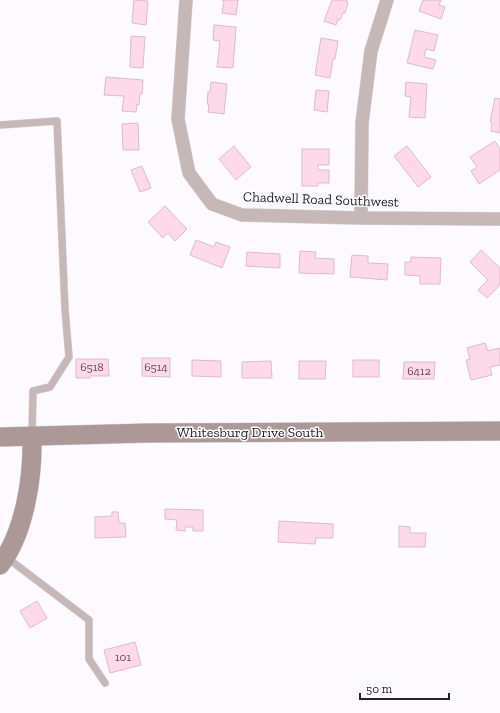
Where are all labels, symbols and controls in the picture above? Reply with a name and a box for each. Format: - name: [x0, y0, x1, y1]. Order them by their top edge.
- street label: Chadwell Road Southwest: [243, 188, 400, 211]
- house number: 6518: [80, 360, 104, 374]
- house number: 6514: [144, 360, 168, 374]
- house number: 6412: [407, 364, 431, 378]
- street label: Whitesburg Drive South: [177, 424, 323, 441]
- house number: 101: [115, 650, 131, 664]
- scale bar: [360, 675, 449, 701]
- text: 50 m: [366, 682, 393, 696]

